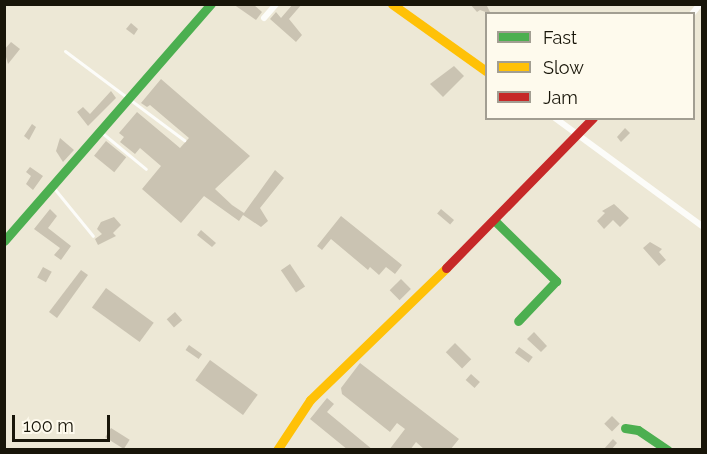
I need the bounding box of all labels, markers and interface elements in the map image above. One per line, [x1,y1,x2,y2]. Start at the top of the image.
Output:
legend [485,12,695,120]
text: Fast [543,27,577,48]
text: Slow [543,57,584,78]
text: Jam [543,87,578,108]
scale bar [15,403,112,441]
text: 100 m [23,415,74,436]

